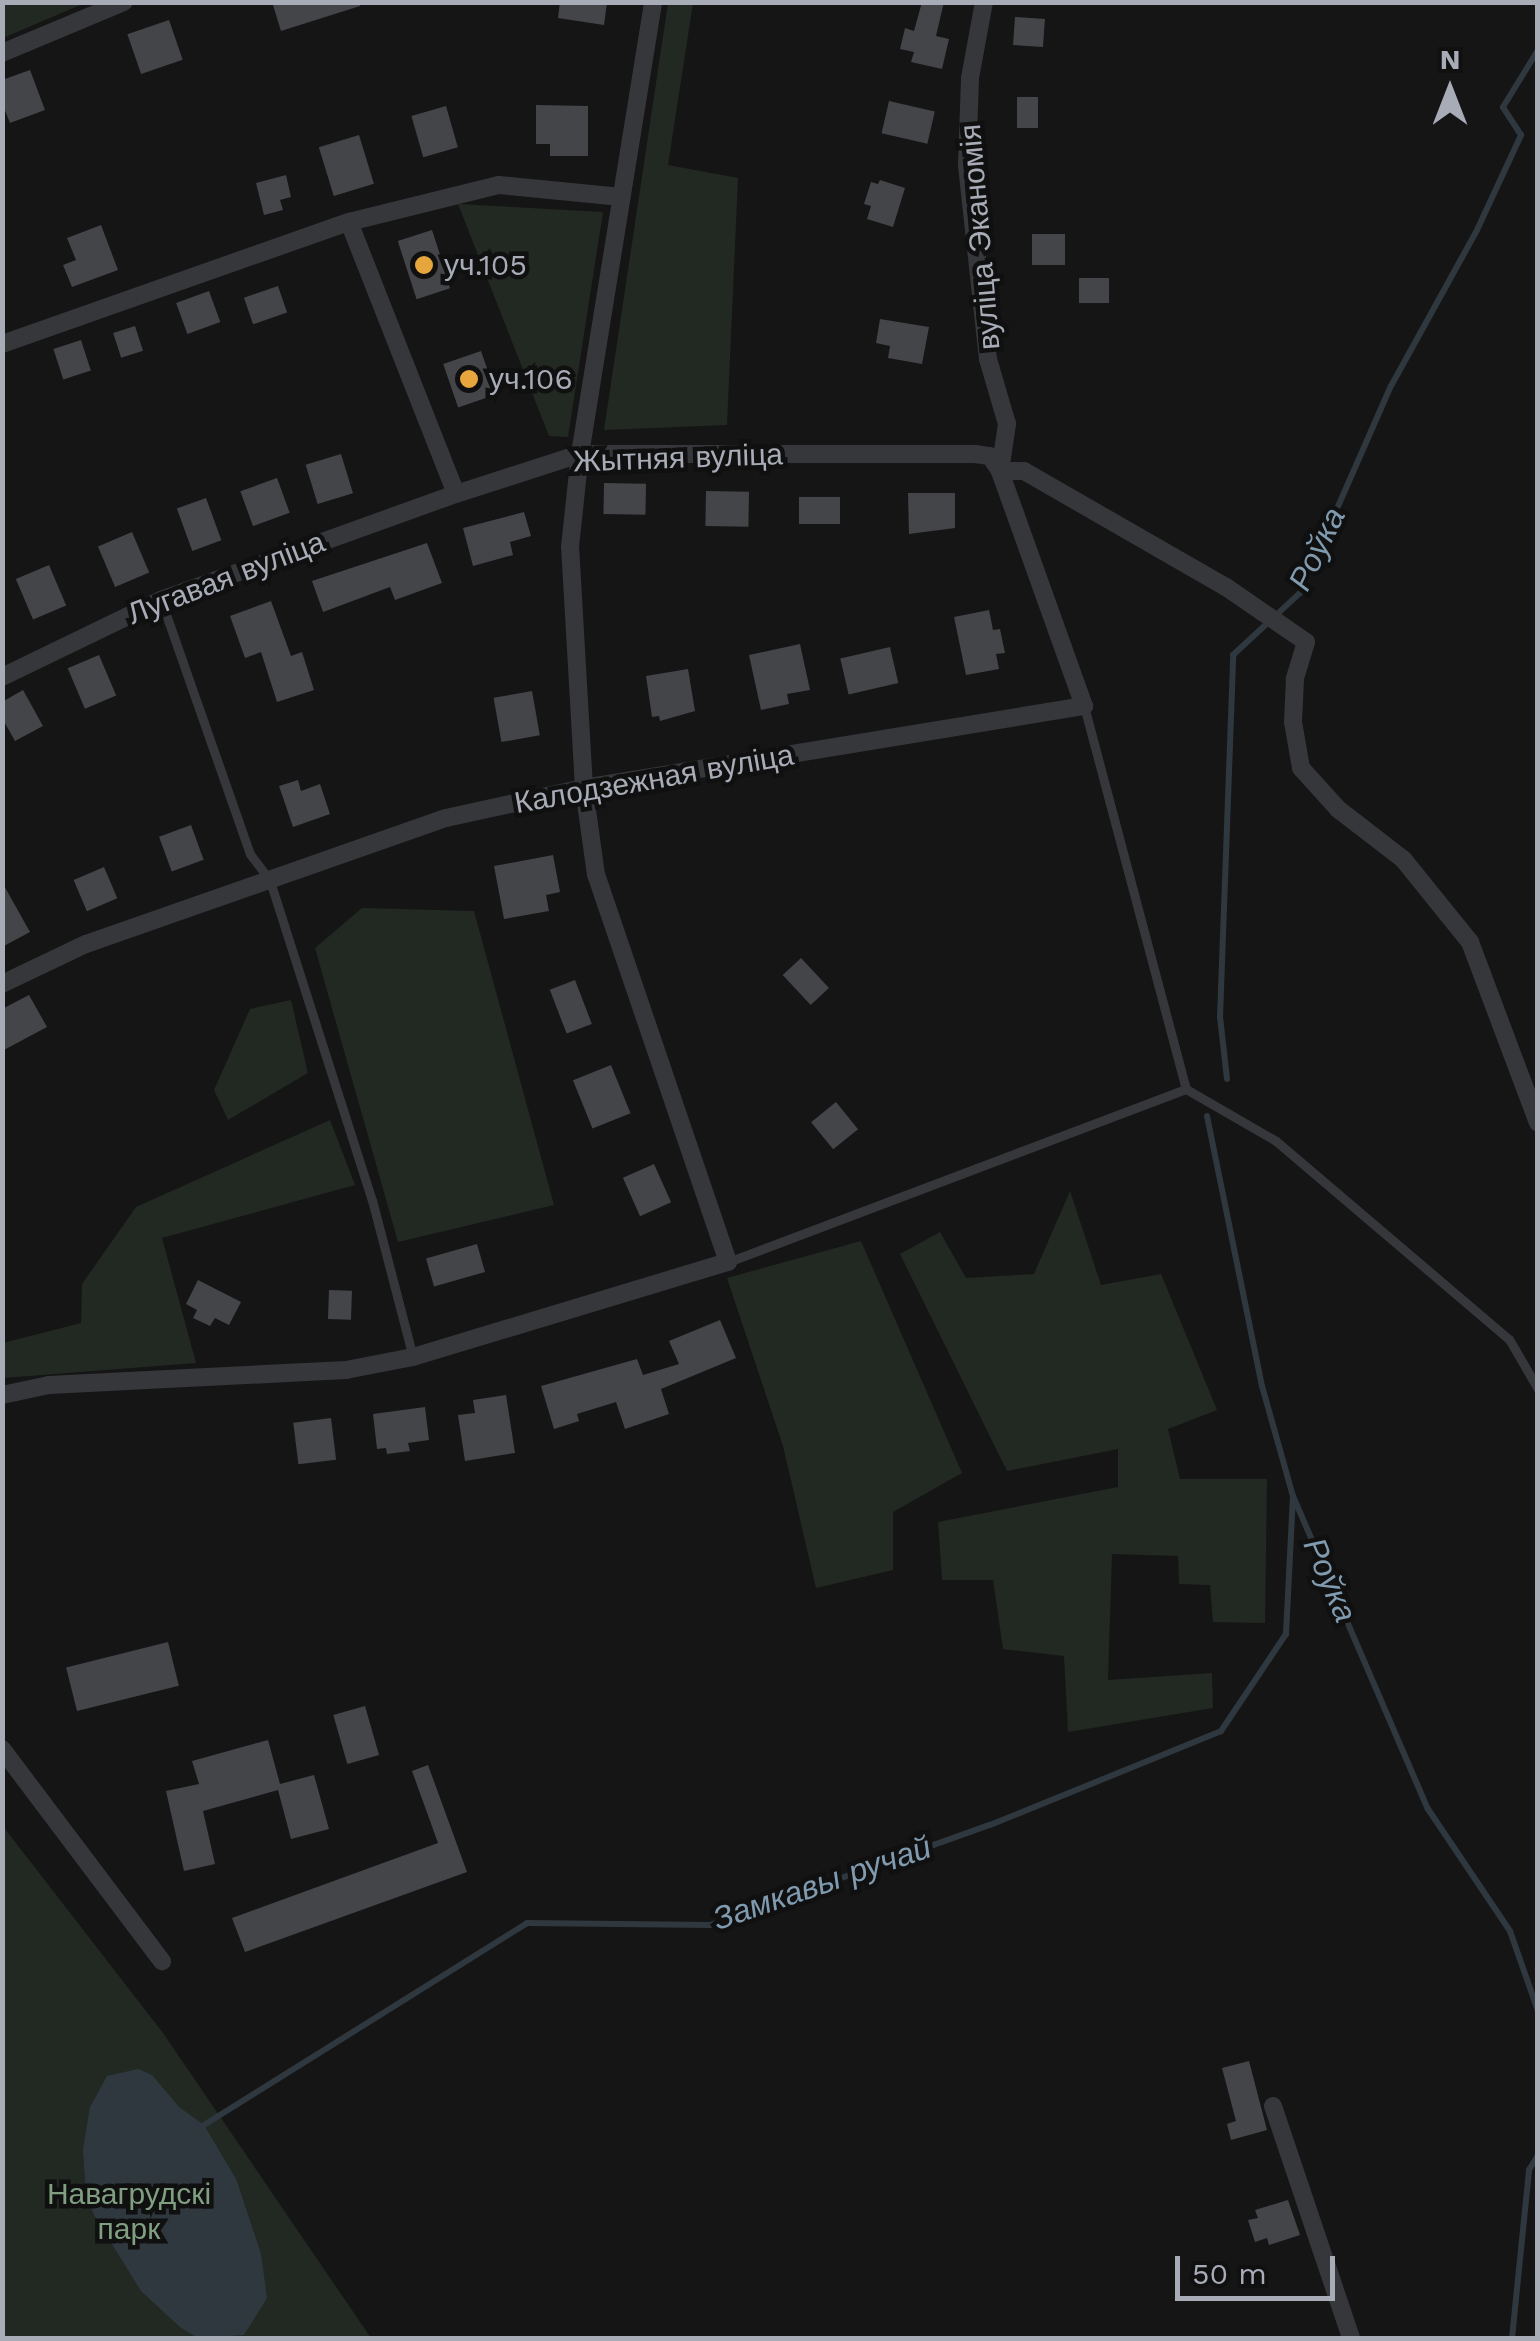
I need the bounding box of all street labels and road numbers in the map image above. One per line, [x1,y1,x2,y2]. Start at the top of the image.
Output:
street label: вуліца Эканомія [952,123,1008,351]
street label: Жытняя вуліца [572,436,784,480]
street label: Лугавая вуліца [122,524,330,632]
street label: Калодзежная вуліца [512,737,796,821]

